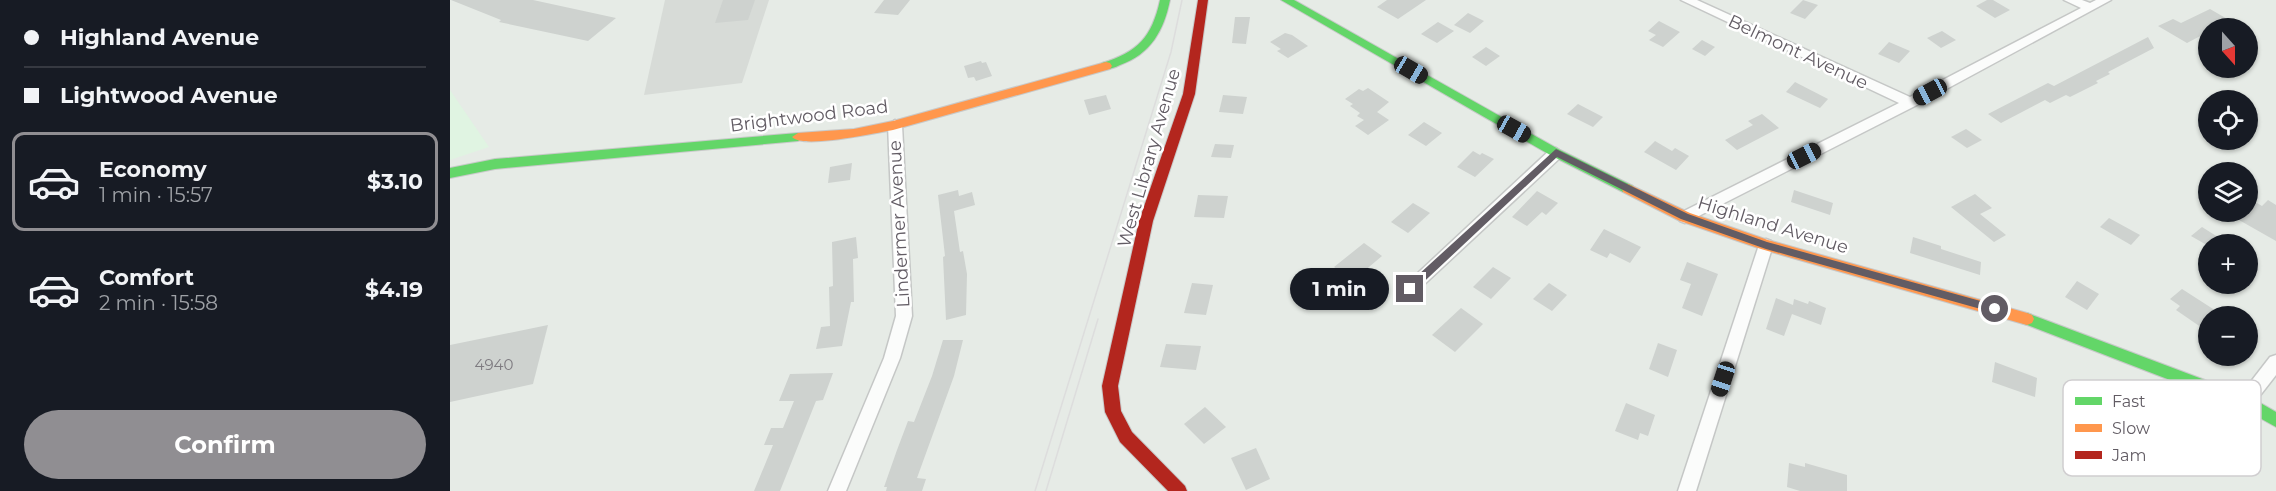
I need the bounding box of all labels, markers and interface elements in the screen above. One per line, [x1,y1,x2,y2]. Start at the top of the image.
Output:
street label: Belmont Avenue [1725,10,1872,94]
north arrow [2198,18,2258,78]
map controls [2198,18,2258,366]
text: Highland Avenue [60,24,259,51]
car [1391,53,1431,87]
street label: West Library Avenue [1113,66,1185,250]
car [1910,76,1950,108]
text: Lightwood Avenue [60,82,278,109]
button: locate [2198,90,2258,150]
street label: Brightwood Road [729,95,889,137]
car [1494,112,1534,146]
street label: Lindermer Avenue [884,140,914,308]
car [1784,140,1824,172]
icon: car [27,155,81,209]
text: Economy [99,156,207,183]
button: layers [2198,162,2258,222]
text: $3.10 [367,168,423,195]
text: 1 min · 15:57 [99,183,213,207]
street label: Highland Avenue [1695,192,1851,258]
button: + [2198,234,2258,294]
icon: car [27,263,81,317]
text: Comfort [99,264,194,291]
callout: 1 min [1290,268,1389,310]
route end [1396,275,1423,302]
text: $4.19 [365,276,423,303]
text: 1 min [1312,277,1367,301]
text: 2 min · 15:58 [99,291,218,315]
route start [1981,295,2008,322]
button: − [2198,306,2258,366]
house number: 4940 [475,355,513,374]
car [1709,359,1737,399]
legend [2063,380,2261,476]
text: Fast [2112,392,2146,411]
button: Confirm [24,410,426,479]
text: Slow [2112,419,2150,438]
text: Jam [2111,446,2146,465]

